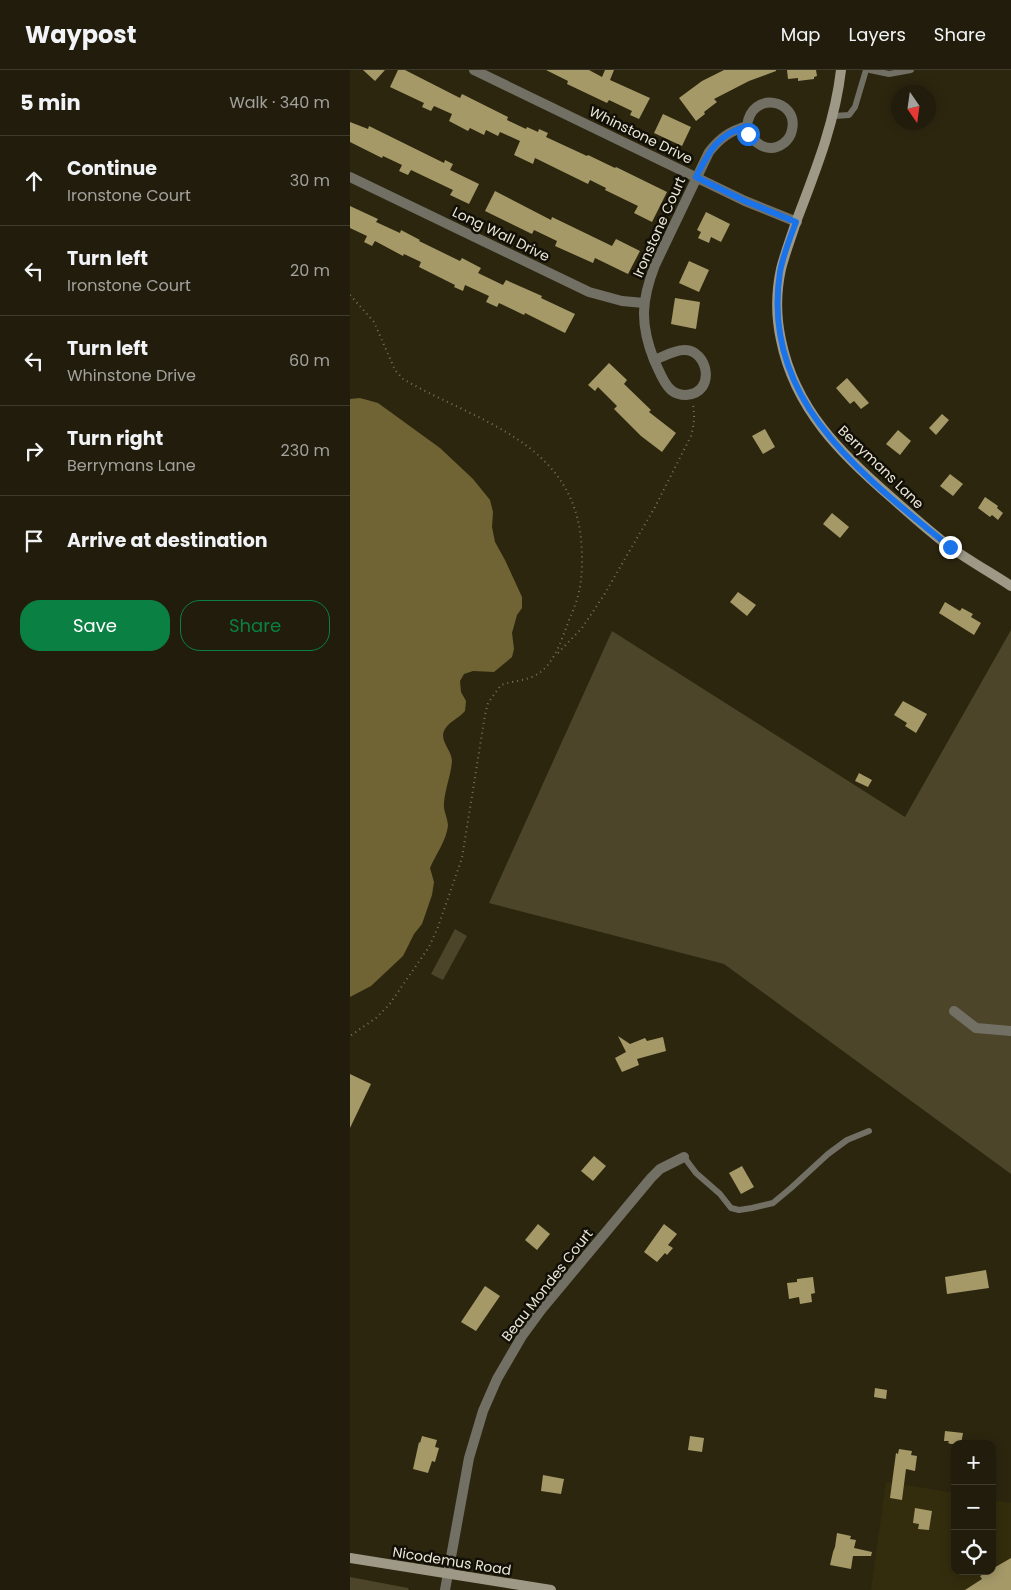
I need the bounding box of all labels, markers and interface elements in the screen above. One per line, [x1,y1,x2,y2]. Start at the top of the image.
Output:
text: Waypost [25,18,136,51]
text: Map [781,22,821,47]
text: Layers [849,22,906,47]
text: Share [934,22,986,47]
north arrow [891,85,936,130]
text: 5 min [20,88,81,117]
text: Walk · 340 m [229,91,330,114]
street label: Whinstone Drive [586,101,696,169]
route start [737,123,760,146]
text: Continue [67,155,157,182]
icon: ahead [20,167,48,195]
text: 30 m [290,169,330,192]
street label: Ironstone Court [628,173,690,281]
text: Ironstone Court [67,184,191,207]
street label: Long Wall Drive [449,202,553,266]
text: Turn left [67,245,148,272]
icon: left [20,257,48,285]
text: 20 m [290,259,330,282]
text: Ironstone Court [67,274,191,297]
text: Turn left [67,335,148,362]
icon: left [20,347,48,375]
text: 60 m [289,349,330,372]
text: Whinstone Drive [67,364,196,387]
street label: Berrymans Lane [834,421,929,514]
text: Turn right [67,425,163,452]
icon: right [20,437,48,465]
text: 230 m [281,439,330,462]
text: Berrymans Lane [67,454,196,477]
icon: arrive [20,527,48,555]
text: Arrive at destination [67,527,268,554]
route end [939,536,962,559]
button: Save [20,600,170,651]
button: Share [180,600,330,651]
street label: Beau Mondes Court [497,1225,597,1345]
map controls [951,1440,996,1575]
button: + [951,1440,996,1485]
button: − [951,1485,996,1530]
button: locate [951,1530,996,1575]
street label: Nicodemus Road [391,1542,513,1580]

